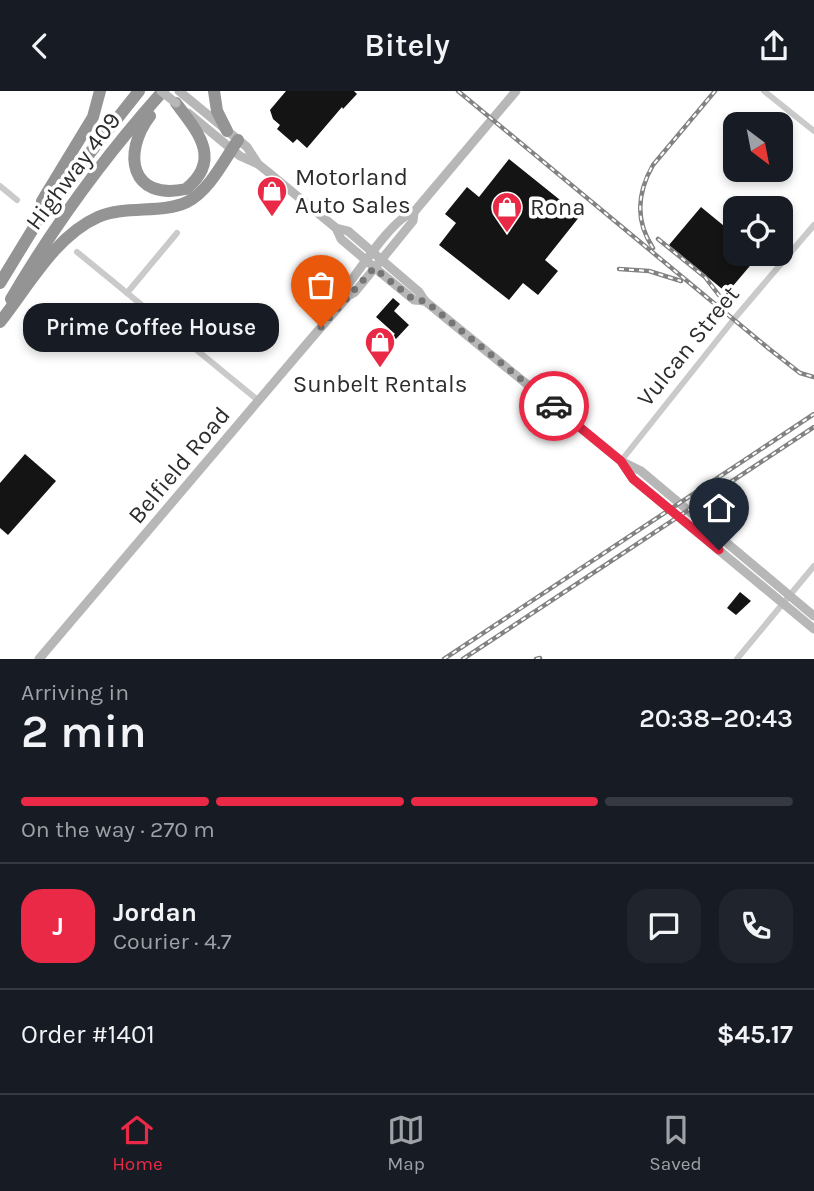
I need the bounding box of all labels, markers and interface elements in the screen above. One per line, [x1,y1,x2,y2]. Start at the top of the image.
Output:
icon: back [21,27,59,65]
text: Bitely [364,27,450,64]
icon: share [755,27,793,65]
street label: Highway 409 [20,107,126,235]
north arrow [723,112,793,182]
map controls [723,112,793,266]
place label: Motorland Auto Sales [295,163,411,219]
shop icon: Motorland Auto Sales [255,174,289,218]
shop icon: Rona [490,190,524,234]
place label: Rona [530,193,586,221]
button: locate [723,196,793,266]
pin [291,255,351,327]
icon: bag [302,266,340,304]
street label: Vulcan Street [631,280,745,412]
callout: Prime Coffee House [23,303,279,351]
text: Prime Coffee House [46,314,256,341]
shop icon: Sunbelt Rentals [363,325,397,369]
place label: Sunbelt Rentals [293,370,467,398]
courier [519,371,589,441]
icon: car [535,387,573,425]
street label: Belfield Road [122,401,236,529]
pin [689,478,749,550]
icon: home [700,489,738,527]
text: Arriving in [21,679,129,706]
text: 20:38–20:43 [639,703,793,734]
text: 2 min [21,705,147,759]
text: On the way · 270 m [21,816,215,843]
button: chat [627,889,701,963]
button: phone [719,889,793,963]
text: Jordan [113,897,197,928]
text: J [52,911,64,942]
text: Courier · 4.7 [113,928,232,955]
text: Order #1401 [21,1019,155,1050]
text: $45.17 [717,1019,793,1050]
tab: Home [112,1111,163,1175]
tab: Map [387,1111,425,1175]
tab: Saved [649,1111,702,1175]

